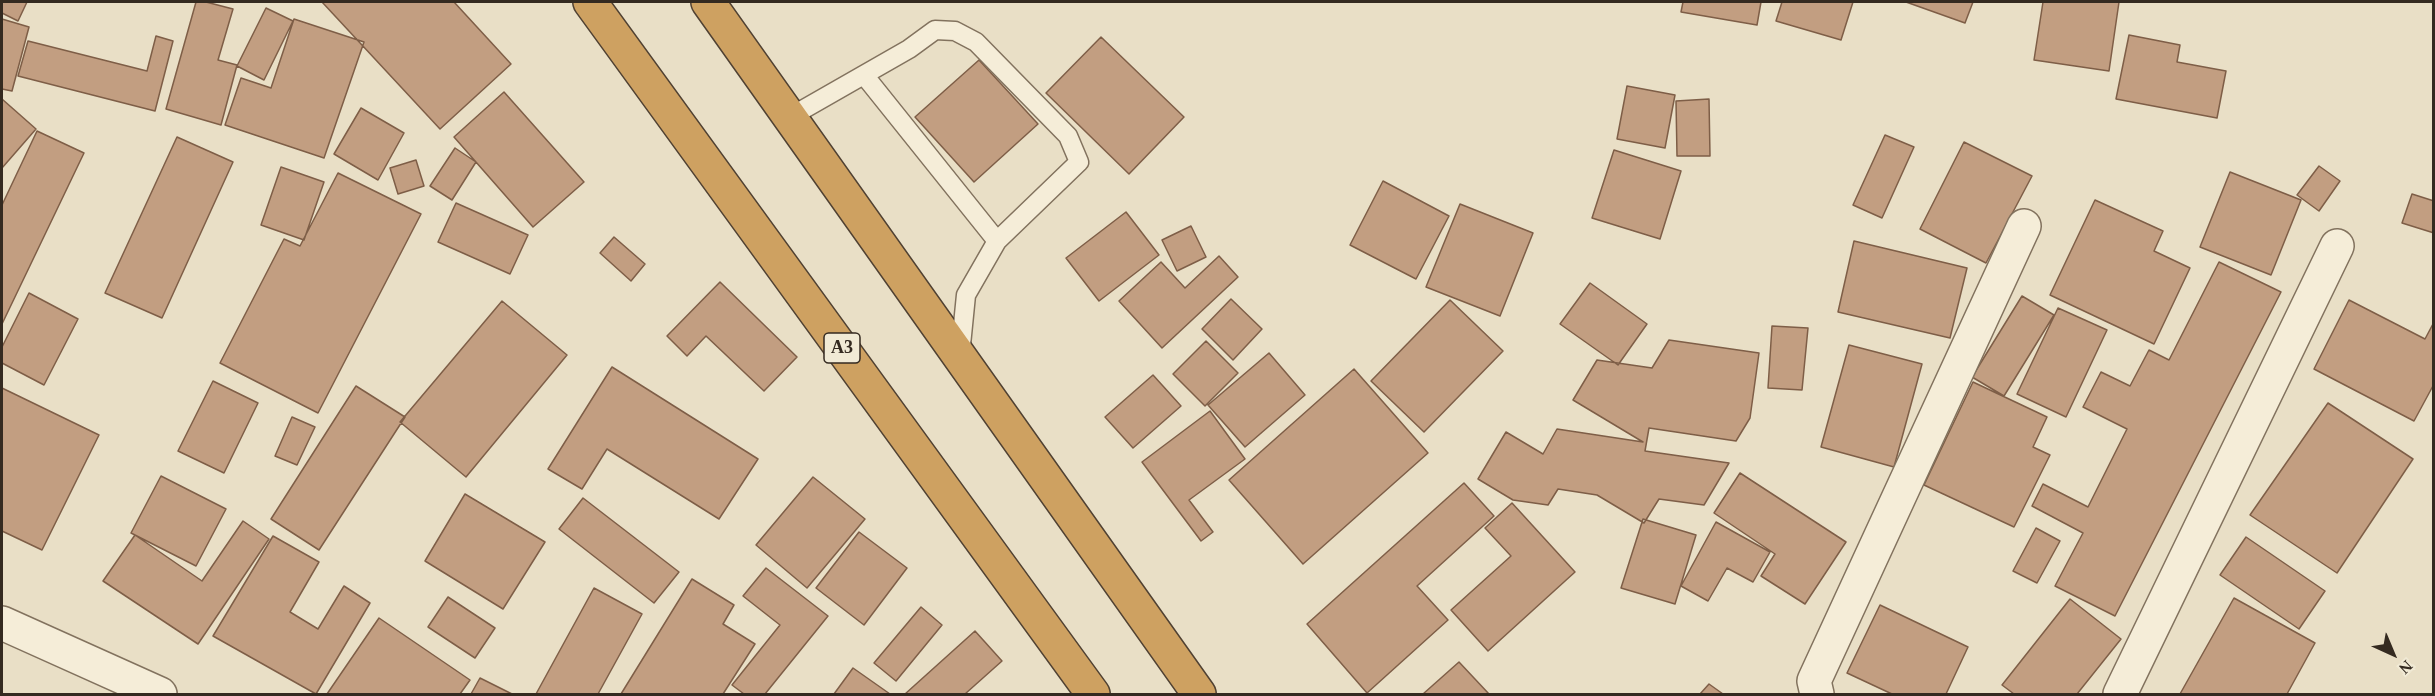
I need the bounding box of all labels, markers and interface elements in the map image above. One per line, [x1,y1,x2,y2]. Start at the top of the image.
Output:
road number: A3 [824,333,860,363]
north arrow [2363,624,2423,684]
text: N [2396,657,2416,677]

